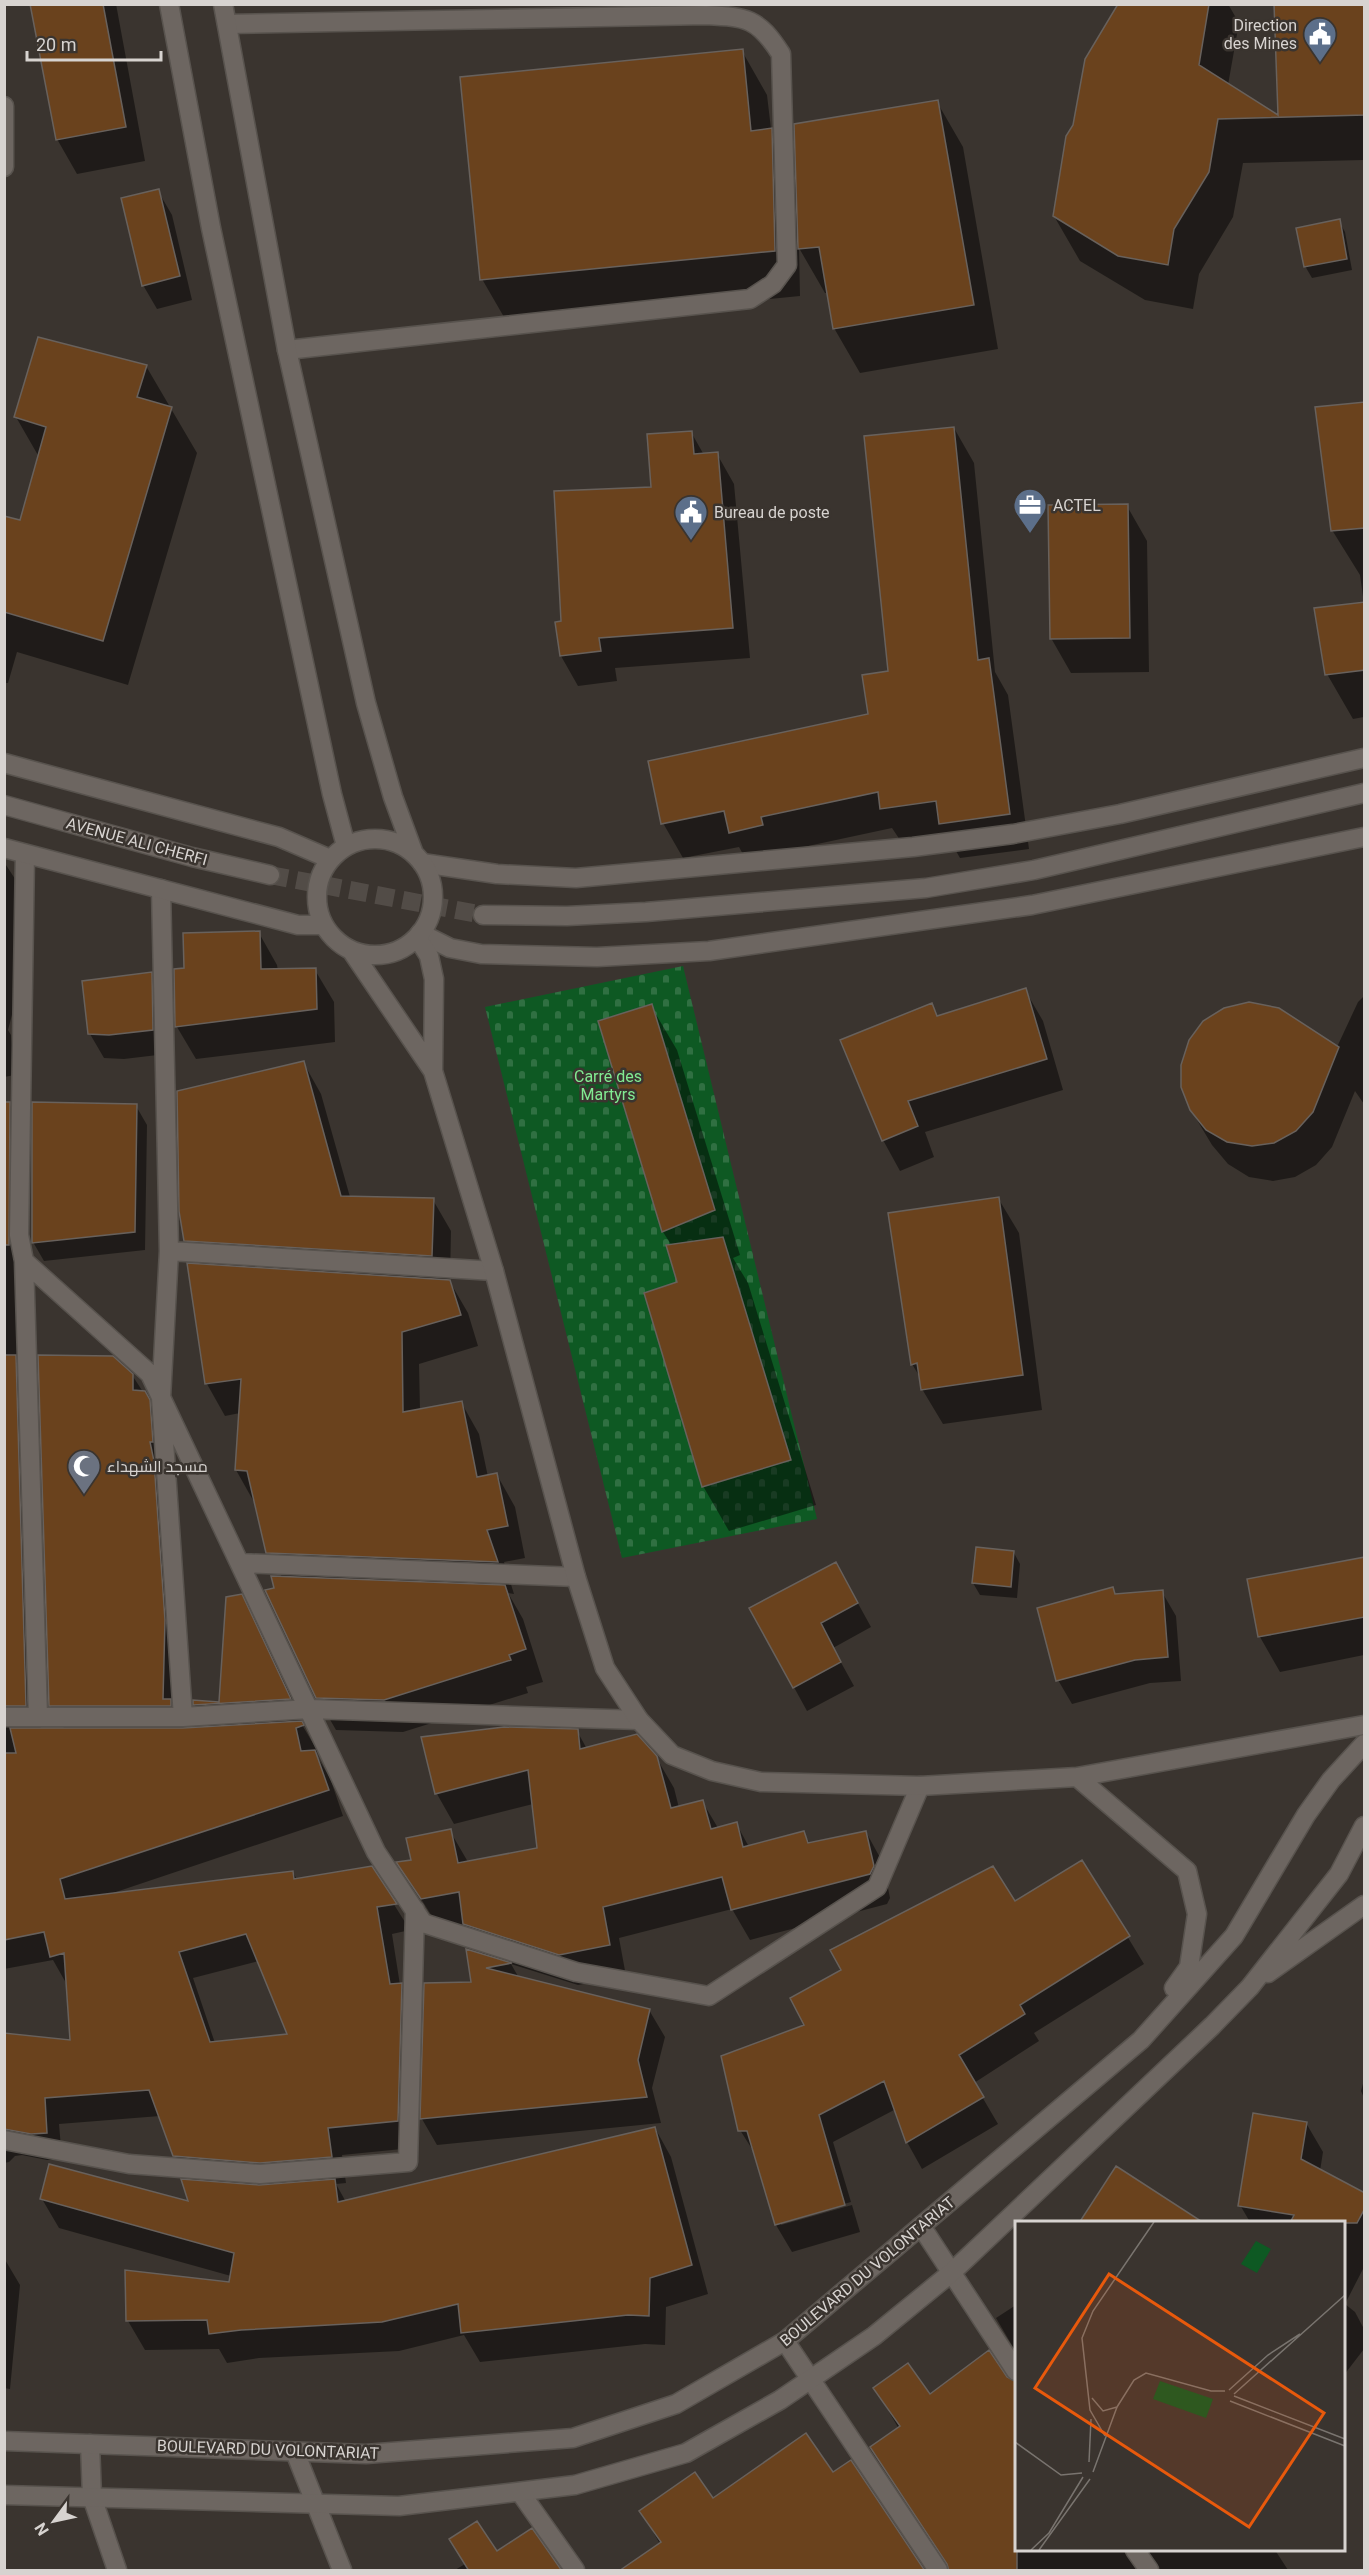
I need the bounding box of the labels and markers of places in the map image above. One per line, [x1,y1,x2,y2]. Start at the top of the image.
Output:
place label: Direction des Mines [1224,16,1297,53]
public building icon: Direction des Mines [1302,16,1338,63]
office icon: ACTEL [1012,487,1048,534]
public building icon: Bureau de poste [673,494,709,541]
place label: ACTEL [1053,496,1101,515]
place label: Bureau de poste [714,503,830,522]
mosque icon: مسجد الشهداء [66,1448,102,1495]
place label: مسجد الشهداء [107,1457,208,1477]

